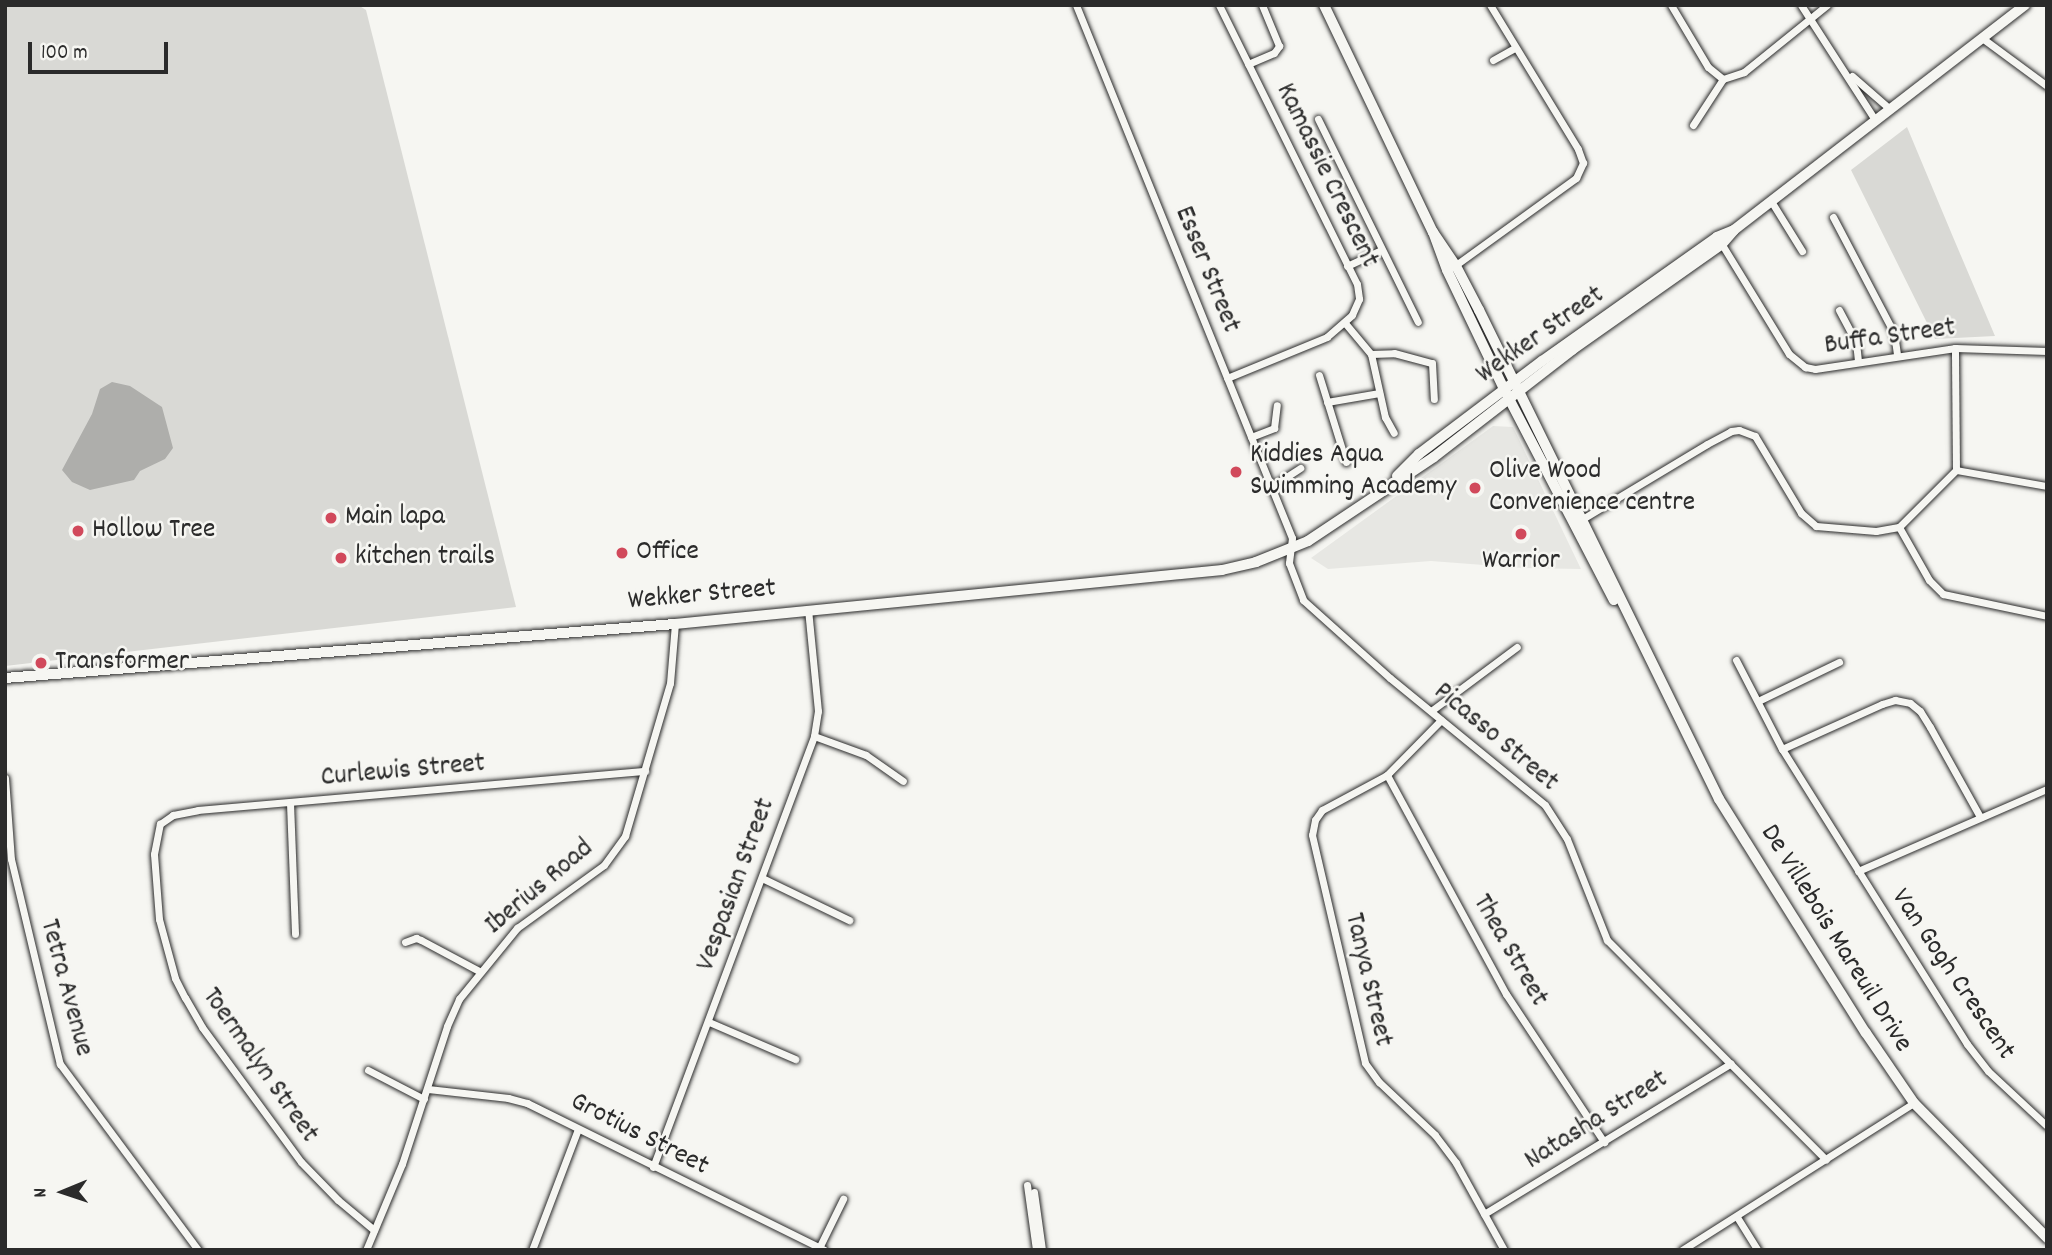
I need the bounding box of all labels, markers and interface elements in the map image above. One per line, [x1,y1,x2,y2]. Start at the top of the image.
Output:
scale bar [32,28,172,72]
text: 100 m [41,39,88,69]
street label: Kamassie Crescent [1267,78,1385,274]
street label: Esser Street [1165,202,1247,338]
street label: Wekker Street [1471,280,1611,392]
street label: Buffa Street [1822,312,1958,364]
place label: Kiddies Aqua Swimming Academy [1250,439,1456,505]
place label: Olive Wood Convenience centre [1489,455,1695,521]
marker: Kiddies Aqua Swimming Academy [1228,464,1244,480]
marker: Olive Wood Convenience centre [1467,480,1483,496]
place label: Main lapa [345,501,445,535]
marker: Main lapa [323,510,339,526]
place label: Hollow Tree [92,514,215,548]
marker: Hollow Tree [70,523,86,539]
marker: Warrior [1513,526,1529,542]
place label: Office [636,536,699,570]
place label: kitchen trails [355,541,495,575]
marker: Office [614,545,630,561]
place label: Warrior [1482,545,1560,579]
marker: kitchen trails [333,550,349,566]
street label: Wekker Street [627,573,777,619]
place label: Transformer [55,646,189,680]
marker: Transformer [33,655,49,671]
street label: Picasso Street [1426,676,1564,800]
street label: Curlewis Street [320,748,486,796]
street label: Vespasian Street [690,794,784,976]
street label: De Villebois Mareuil Drive [1751,819,1919,1059]
street label: Iberius Road [479,833,601,943]
street label: Van Gogh Crescent [1882,883,2022,1067]
street label: Thea Street [1463,889,1555,1013]
street label: Tanya Street [1335,910,1399,1050]
street label: Tetra Avenue [31,916,99,1060]
street label: Toermalyn Street [193,982,325,1150]
street label: Natasha Street [1519,1064,1675,1178]
street label: Grotius Street [564,1086,714,1184]
north arrow [28,1157,98,1227]
text: N [28,1188,55,1198]

